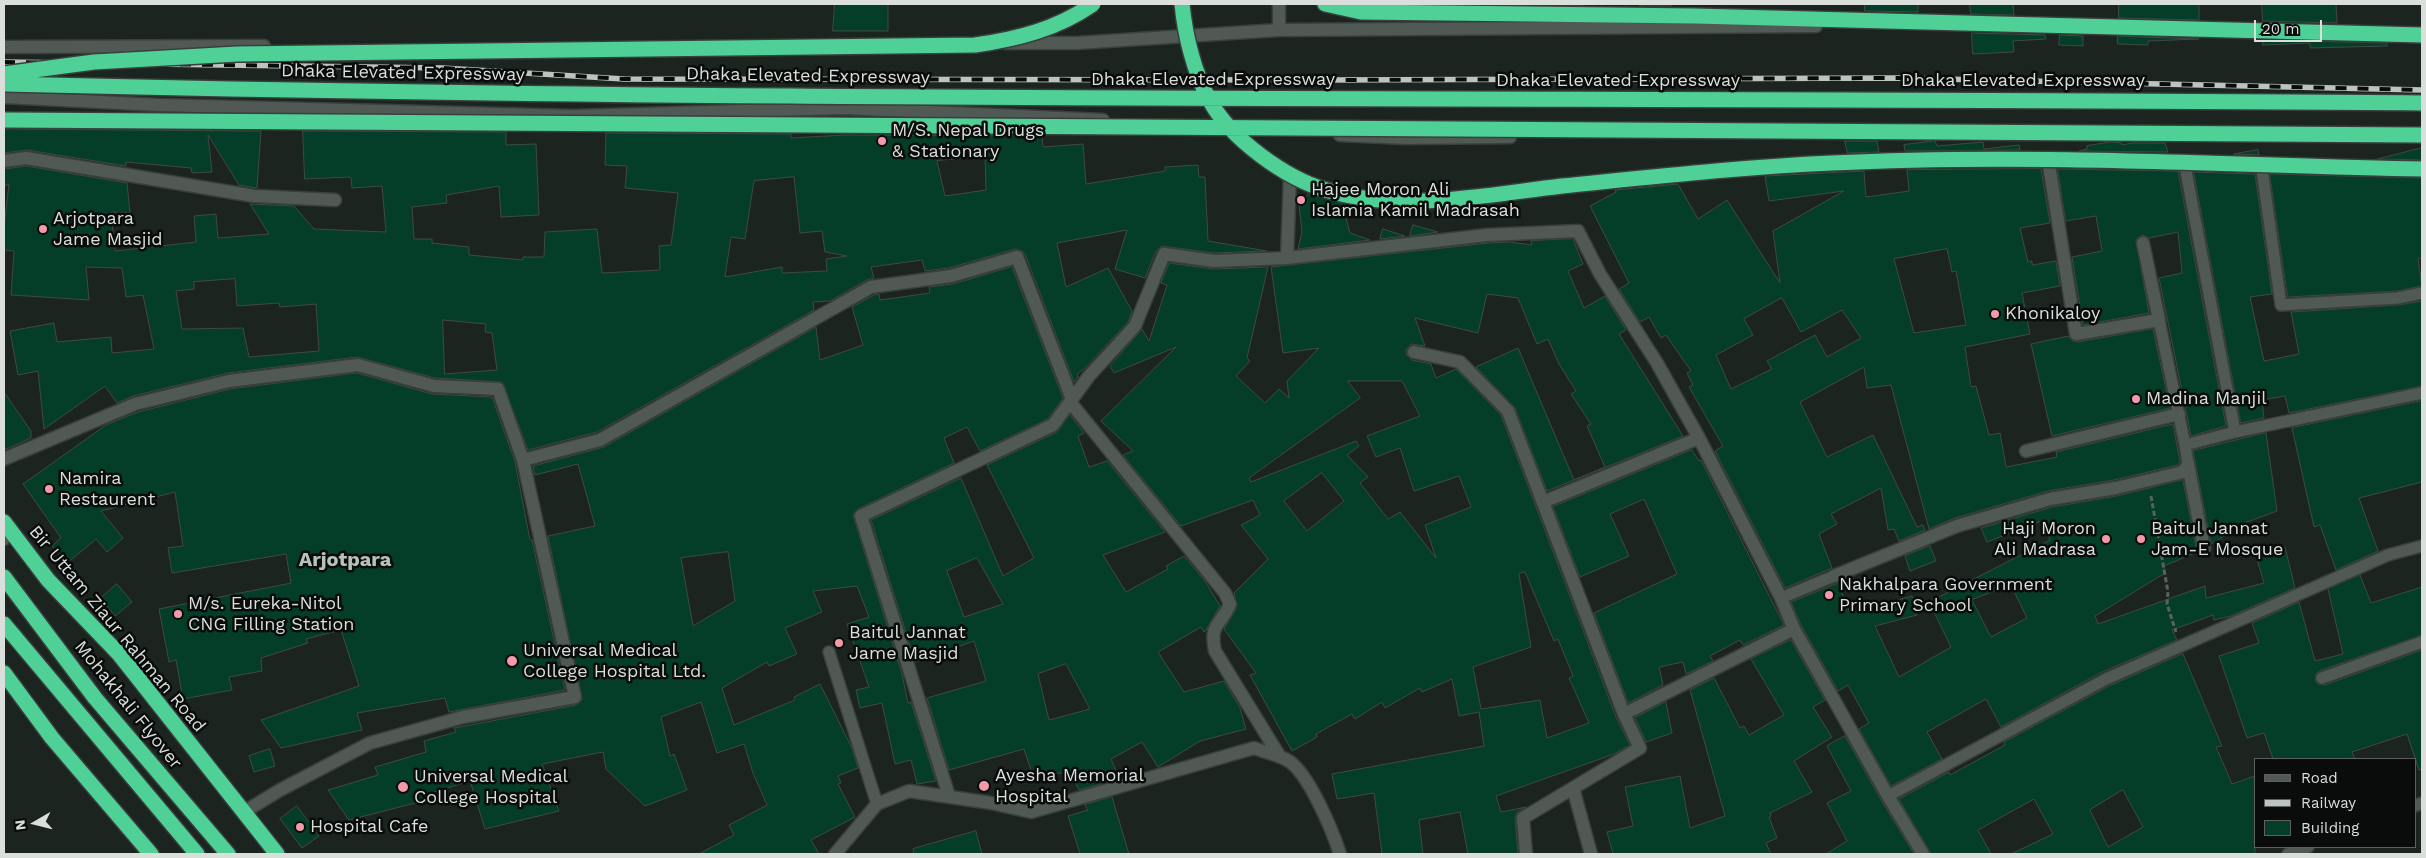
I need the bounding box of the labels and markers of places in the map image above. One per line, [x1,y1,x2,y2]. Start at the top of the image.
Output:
place label: M/S. Nepal Drugs & Stationary [892,120,1044,162]
marker: M/S. Nepal Drugs & Stationary [876,135,888,147]
place label: Hajee Moron Ali Islamia Kamil Madrasah [1311,179,1520,222]
marker: Hajee Moron Ali Islamia Kamil Madrasah [1295,194,1307,206]
place label: Arjotpara Jame Masjid [53,208,163,250]
marker: Arjotpara Jame Masjid [37,223,49,235]
place label: Khonikaloy [2005,303,2100,325]
marker: Khonikaloy [1989,308,2001,320]
place label: Madina Manjil [2146,388,2267,410]
marker: Madina Manjil [2130,393,2142,405]
place label: Namira Restaurent [59,468,155,510]
marker: Namira Restaurent [43,483,55,495]
place label: Haji Moron Ali Madrasa [1994,518,2096,560]
place label: Baitul Jannat Jam-E Mosque [2151,518,2283,560]
marker: Haji Moron Ali Madrasa [2100,533,2112,545]
marker: Baitul Jannat Jam-E Mosque [2135,533,2147,545]
place label: Nakhalpara Government Primary School [1839,574,2052,616]
marker: Nakhalpara Government Primary School [1823,589,1835,601]
place label: M/s. Eureka-Nitol CNG Filling Station [188,593,354,636]
marker: M/s. Eureka-Nitol CNG Filling Station [172,608,184,620]
place label: Baitul Jannat Jame Masjid [849,622,966,664]
marker: Baitul Jannat Jame Masjid [833,637,845,649]
place label: Universal Medical College Hospital Ltd. [523,640,706,682]
marker: Universal Medical College Hospital Ltd. [505,654,519,668]
place label: Ayesha Memorial Hospital [995,765,1144,808]
place label: Universal Medical College Hospital [414,766,568,809]
marker: Ayesha Memorial Hospital [977,779,991,793]
marker: Universal Medical College Hospital [396,780,410,794]
place label: Hospital Cafe [310,816,428,838]
marker: Hospital Cafe [294,821,306,833]

